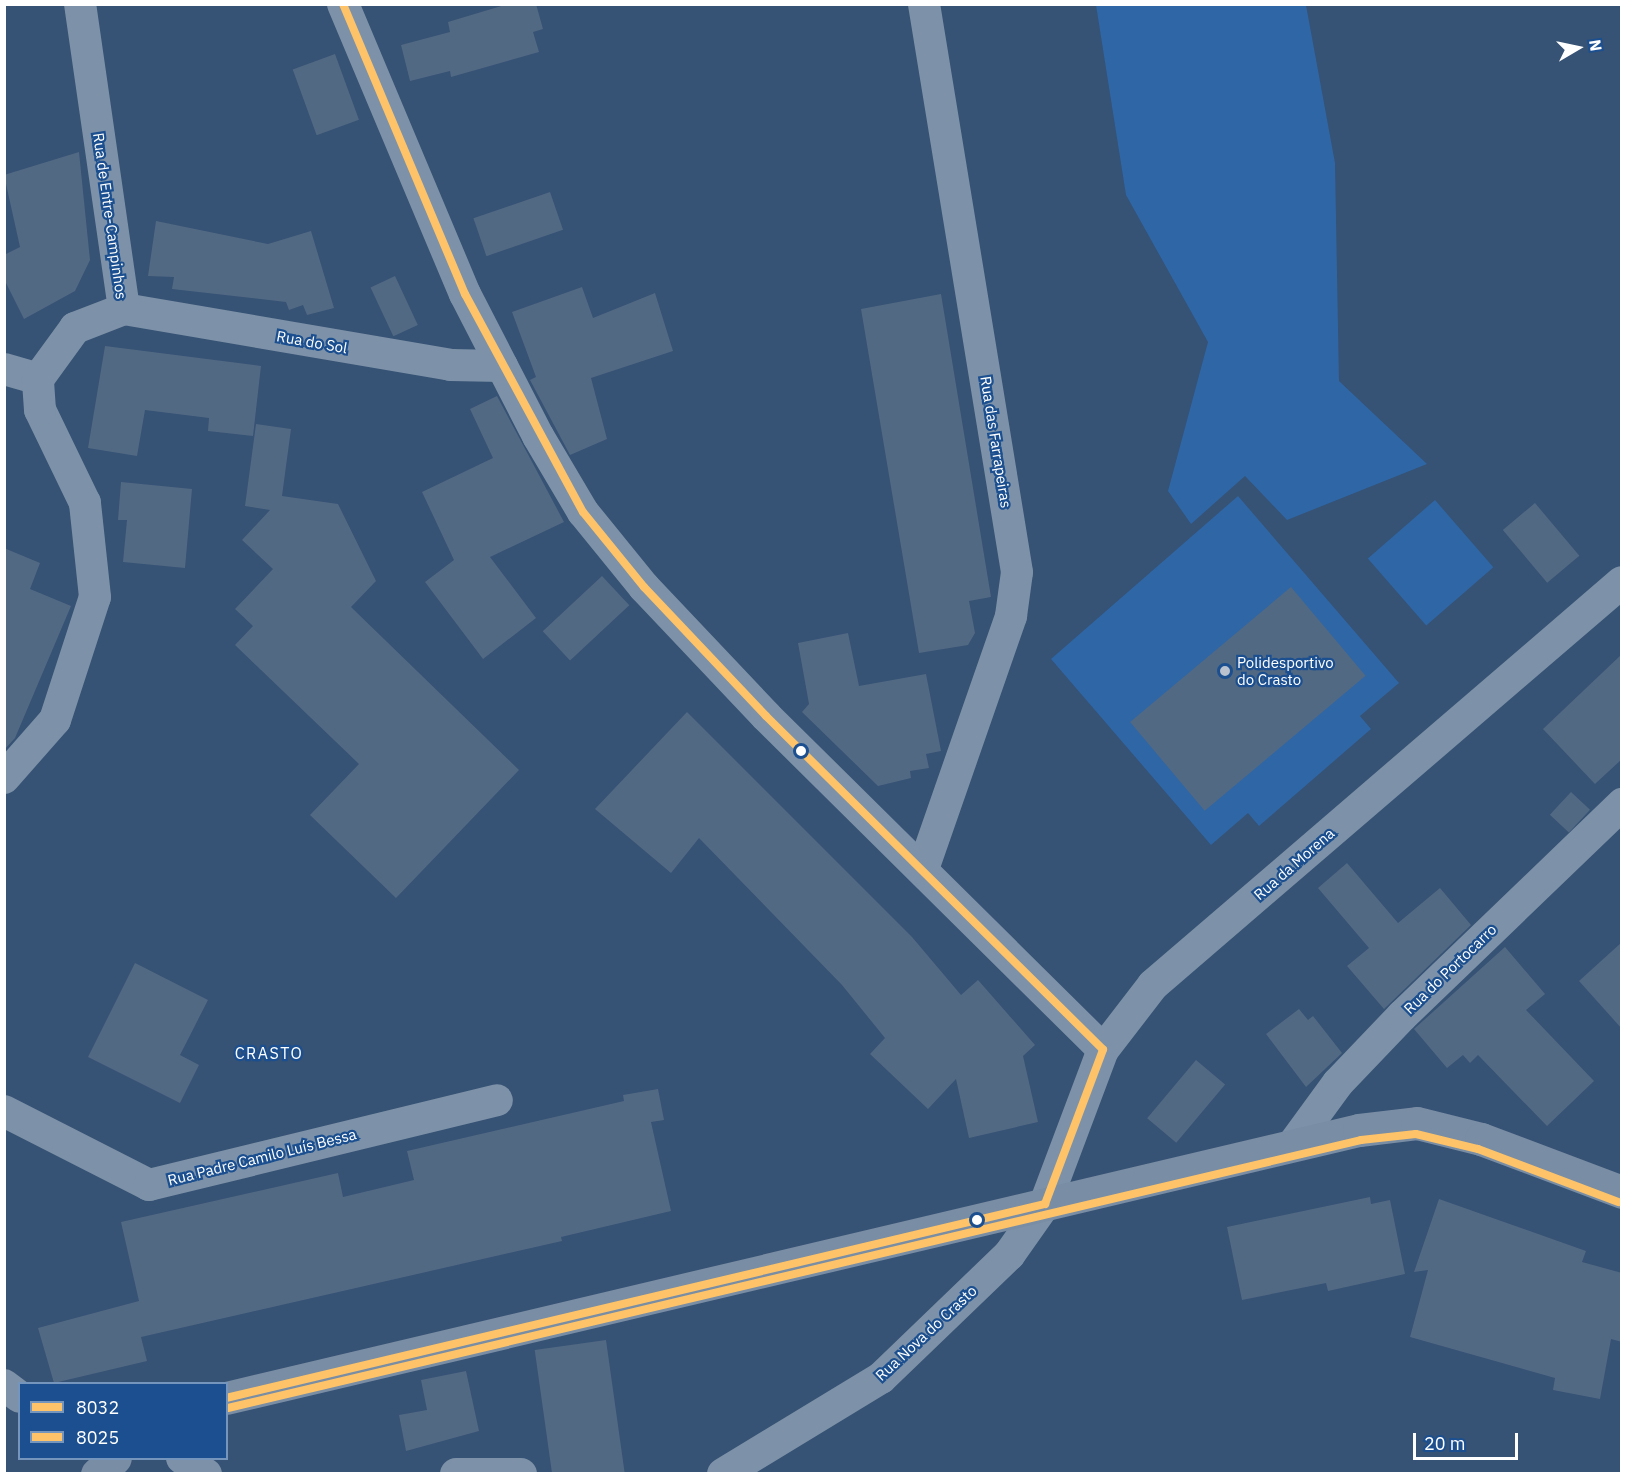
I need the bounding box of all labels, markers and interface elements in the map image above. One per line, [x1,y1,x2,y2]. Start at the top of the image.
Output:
north arrow [1548,18,1608,78]
text: N [1585,38,1607,52]
street label: Rua de Entre-Campinhos [89,131,131,301]
street label: Rua do Sol [275,327,349,357]
street label: Rua das Farrapeiras [977,375,1015,509]
place label: Polidesportivo do Crasto [1237,653,1334,688]
marker: Polidesportivo do Crasto [1218,664,1232,678]
unlabelled marker [795,745,807,757]
street label: Rua da Morena [1250,824,1338,904]
street label: Rua do Portocarro [1400,920,1500,1018]
district label: CRASTO [235,1043,303,1063]
street label: Rua Padre Camilo Luís Bessa [166,1125,358,1189]
unlabelled marker [971,1214,983,1226]
street label: Rua Nova do Crasto [872,1282,980,1384]
legend [18,1382,228,1460]
text: 8032 [76,1396,119,1419]
scale bar [1416,1421,1521,1459]
text: 8025 [76,1426,119,1449]
text: 20 m [1424,1432,1466,1455]

